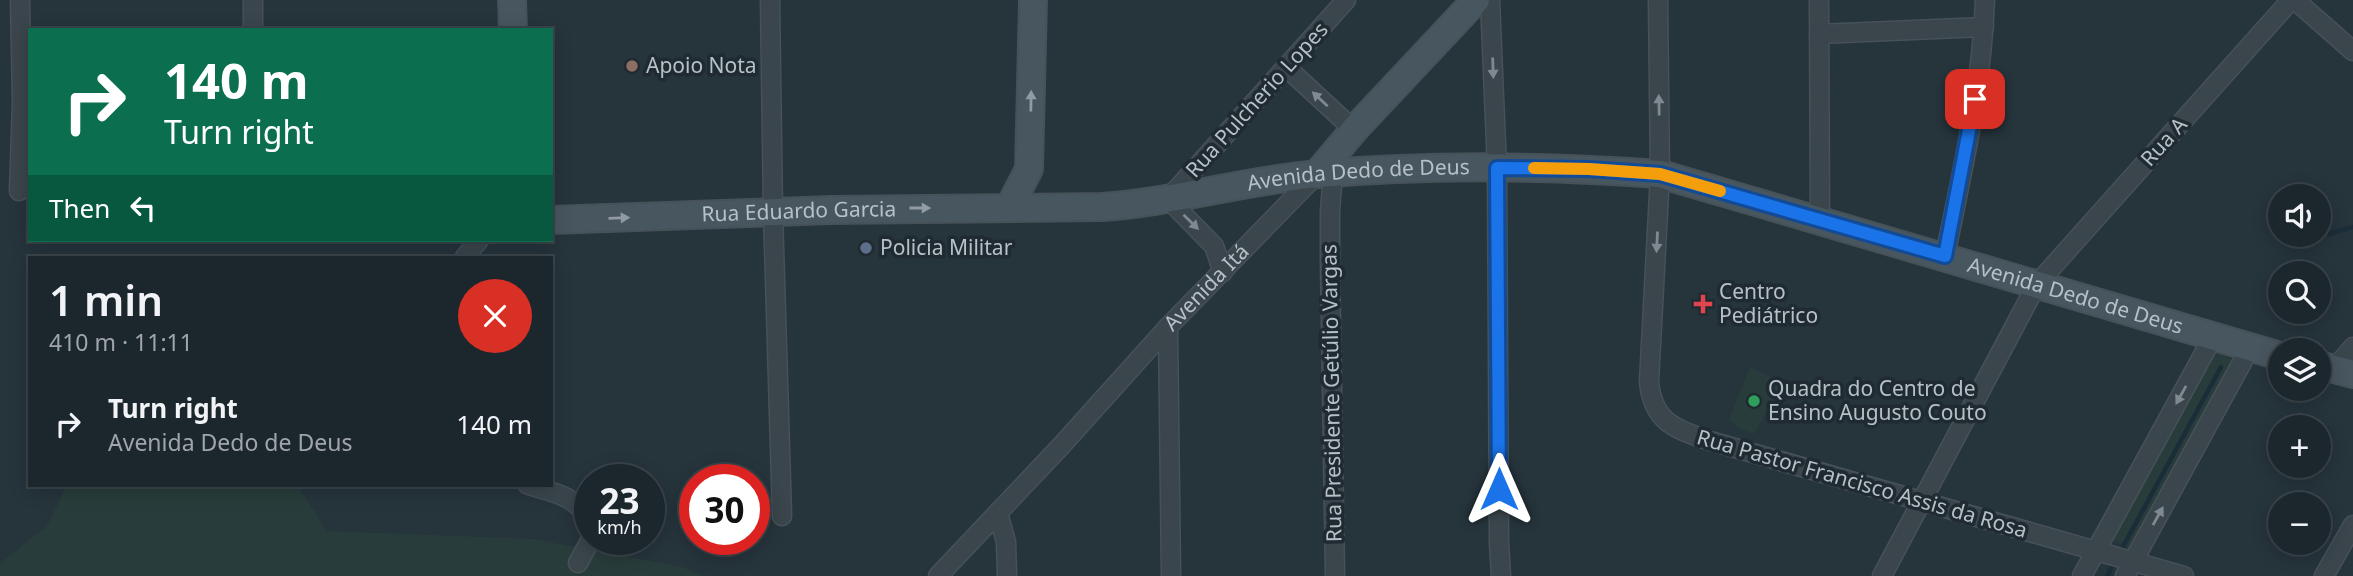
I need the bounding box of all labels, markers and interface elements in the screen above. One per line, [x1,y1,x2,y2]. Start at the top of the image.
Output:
street label: Rua Pulcherio Lopes [1179,16,1334,183]
text: 140 m [164,47,309,113]
place label: Apoio Nota [646,51,757,79]
icon: right [49,56,140,147]
one-way arrow [1487,57,1498,79]
marker: Apoio Nota [624,58,640,74]
pin [1945,69,2005,129]
icon: arrive [1956,80,1994,118]
one-way arrow [1025,90,1036,112]
one-way arrow [1312,91,1329,107]
one-way arrow [1654,94,1665,116]
text: Turn right [164,110,314,153]
street label: Rua A [2134,110,2193,172]
street label: Avenida Dedo de Deus [1245,152,1470,197]
map controls [2268,184,2331,555]
button: sound [2268,184,2331,247]
icon: left [124,189,162,227]
text: Then [49,190,110,226]
street label: Rua Eduardo Garcia [701,194,896,228]
one-way arrow [910,203,932,214]
one-way arrow [609,212,631,223]
one-way arrow [1183,214,1200,231]
one-way arrow [1651,231,1662,253]
place label: Policia Militar [880,233,1013,261]
street label: Avenida Itá [1157,237,1254,336]
marker: Policia Militar [858,240,874,256]
street label: Rua Presidente Getúlio Vargas [1314,244,1348,542]
street label: Avenida Dedo de Deus [1965,250,2187,340]
button: search [2268,261,2331,324]
text: 1 min [49,271,163,328]
place label: Centro Pediátrico [1719,277,1818,329]
button: close [458,279,532,353]
marker: Centro Pediátrico [1693,294,1713,314]
text: 410 m · 11:11 [49,326,193,358]
button: layers [2268,338,2331,401]
place label: Quadra do Centro de Ensino Augusto Couto [1768,374,1987,426]
one-way arrow [2175,385,2187,404]
text: Turn right [108,390,238,426]
marker: Quadra do Centro de Ensino Augusto Couto [1746,393,1762,409]
icon: right [49,405,87,443]
text: 140 m [456,406,532,442]
button: + [2268,415,2331,478]
street label: Rua Pastor Francisco Assis da Rosa [1694,422,2031,544]
text: Avenida Dedo de Deus [108,426,352,458]
position arrow [1462,452,1536,526]
speed limit sign: 30 [679,464,770,555]
text: 23 [599,477,640,524]
button: − [2268,492,2331,555]
one-way arrow [2152,506,2164,526]
text: km/h [597,515,642,539]

